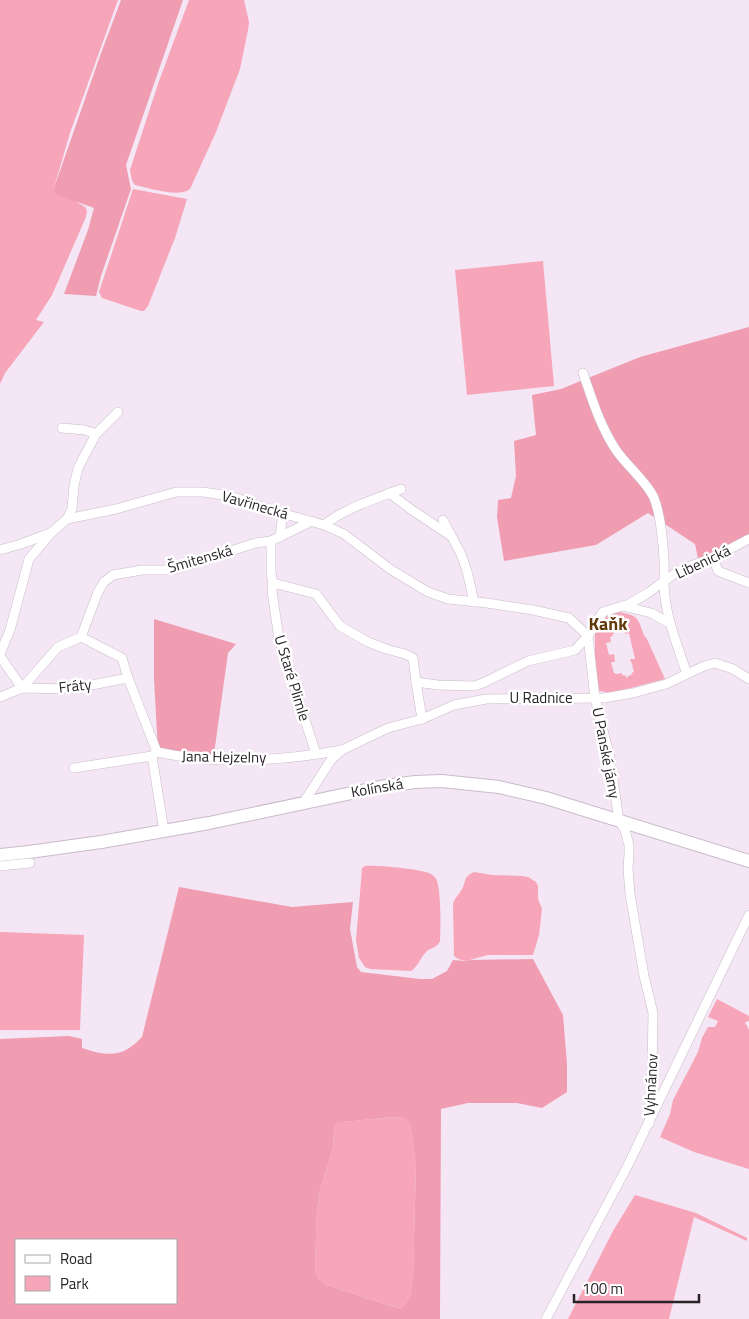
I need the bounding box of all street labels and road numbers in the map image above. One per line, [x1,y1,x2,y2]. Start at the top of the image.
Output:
street label: Vavřinecká [219,484,292,525]
street label: Šmitenská [165,538,235,579]
street label: Libenická [671,539,735,584]
street label: U Staré Plimle [268,632,316,724]
street label: Fráty [57,672,92,699]
street label: U Radnice [509,686,573,709]
street label: U Panské jámy [586,705,627,801]
street label: Jana Hejzelny [181,744,267,769]
street label: Kolínská [349,772,405,803]
street label: Vyhnánov [637,1053,664,1117]

